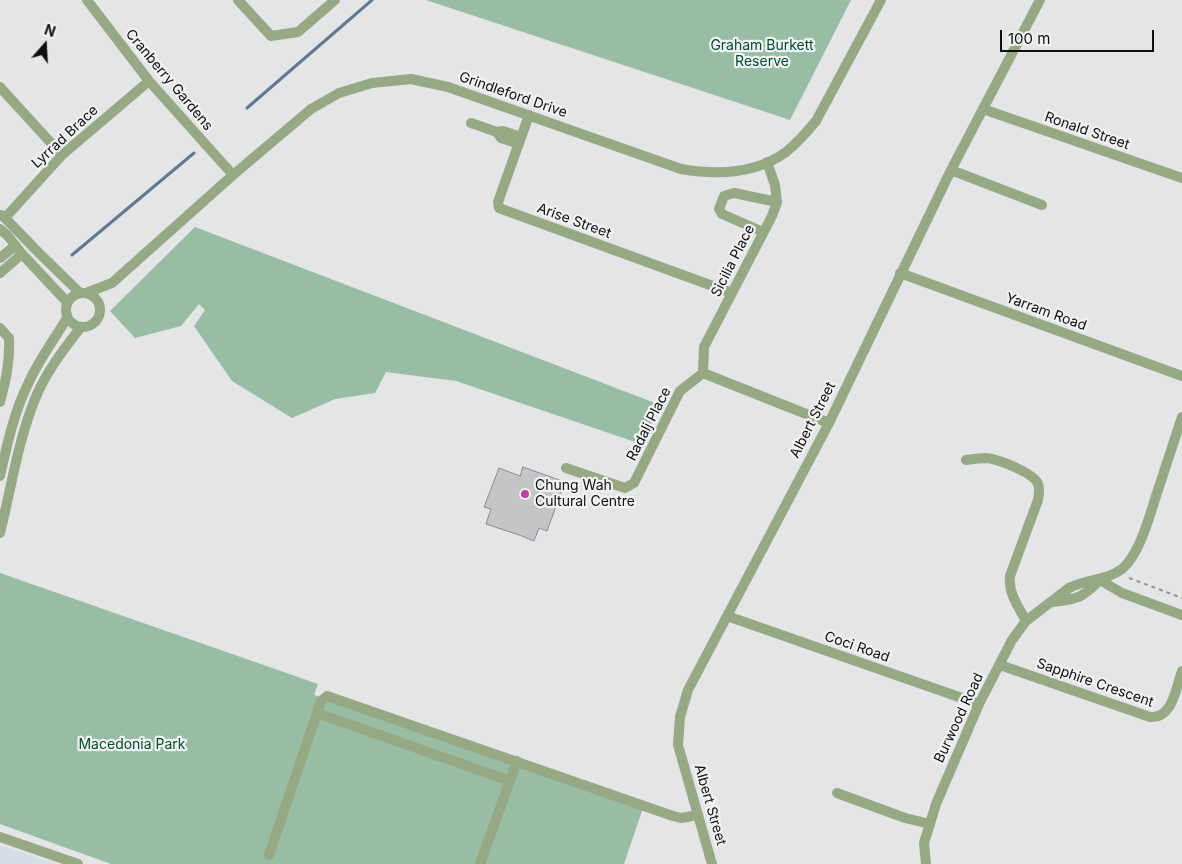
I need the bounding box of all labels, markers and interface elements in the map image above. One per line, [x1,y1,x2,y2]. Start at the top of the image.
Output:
north arrow [20,20,70,70]
scale bar [1002,20,1156,52]
text: N [42,21,58,40]
street label: Cranberry Gardens [122,26,216,134]
text: 100 m [1008,29,1050,48]
park label: Graham Burkett Reserve [710,38,814,70]
street label: Grindleford Drive [457,69,569,121]
street label: Lyrrad Brace [28,102,102,172]
street label: Ronald Street [1042,109,1132,153]
street label: Arise Street [535,200,613,242]
street label: Sicilia Place [708,222,758,300]
street label: Yarram Road [1003,290,1089,334]
street label: Albert Street [787,379,839,461]
street label: Radalj Place [623,384,675,464]
place label: Chung Wah Cultural Centre [535,478,635,511]
marker: Chung Wah Cultural Centre [519,488,531,500]
street label: Coci Road [822,628,892,666]
street label: Sapphire Crescent [1034,655,1156,711]
street label: Burwood Road [931,670,987,766]
park label: Macedonia Park [78,737,186,753]
street label: Albert Street [690,763,730,847]

